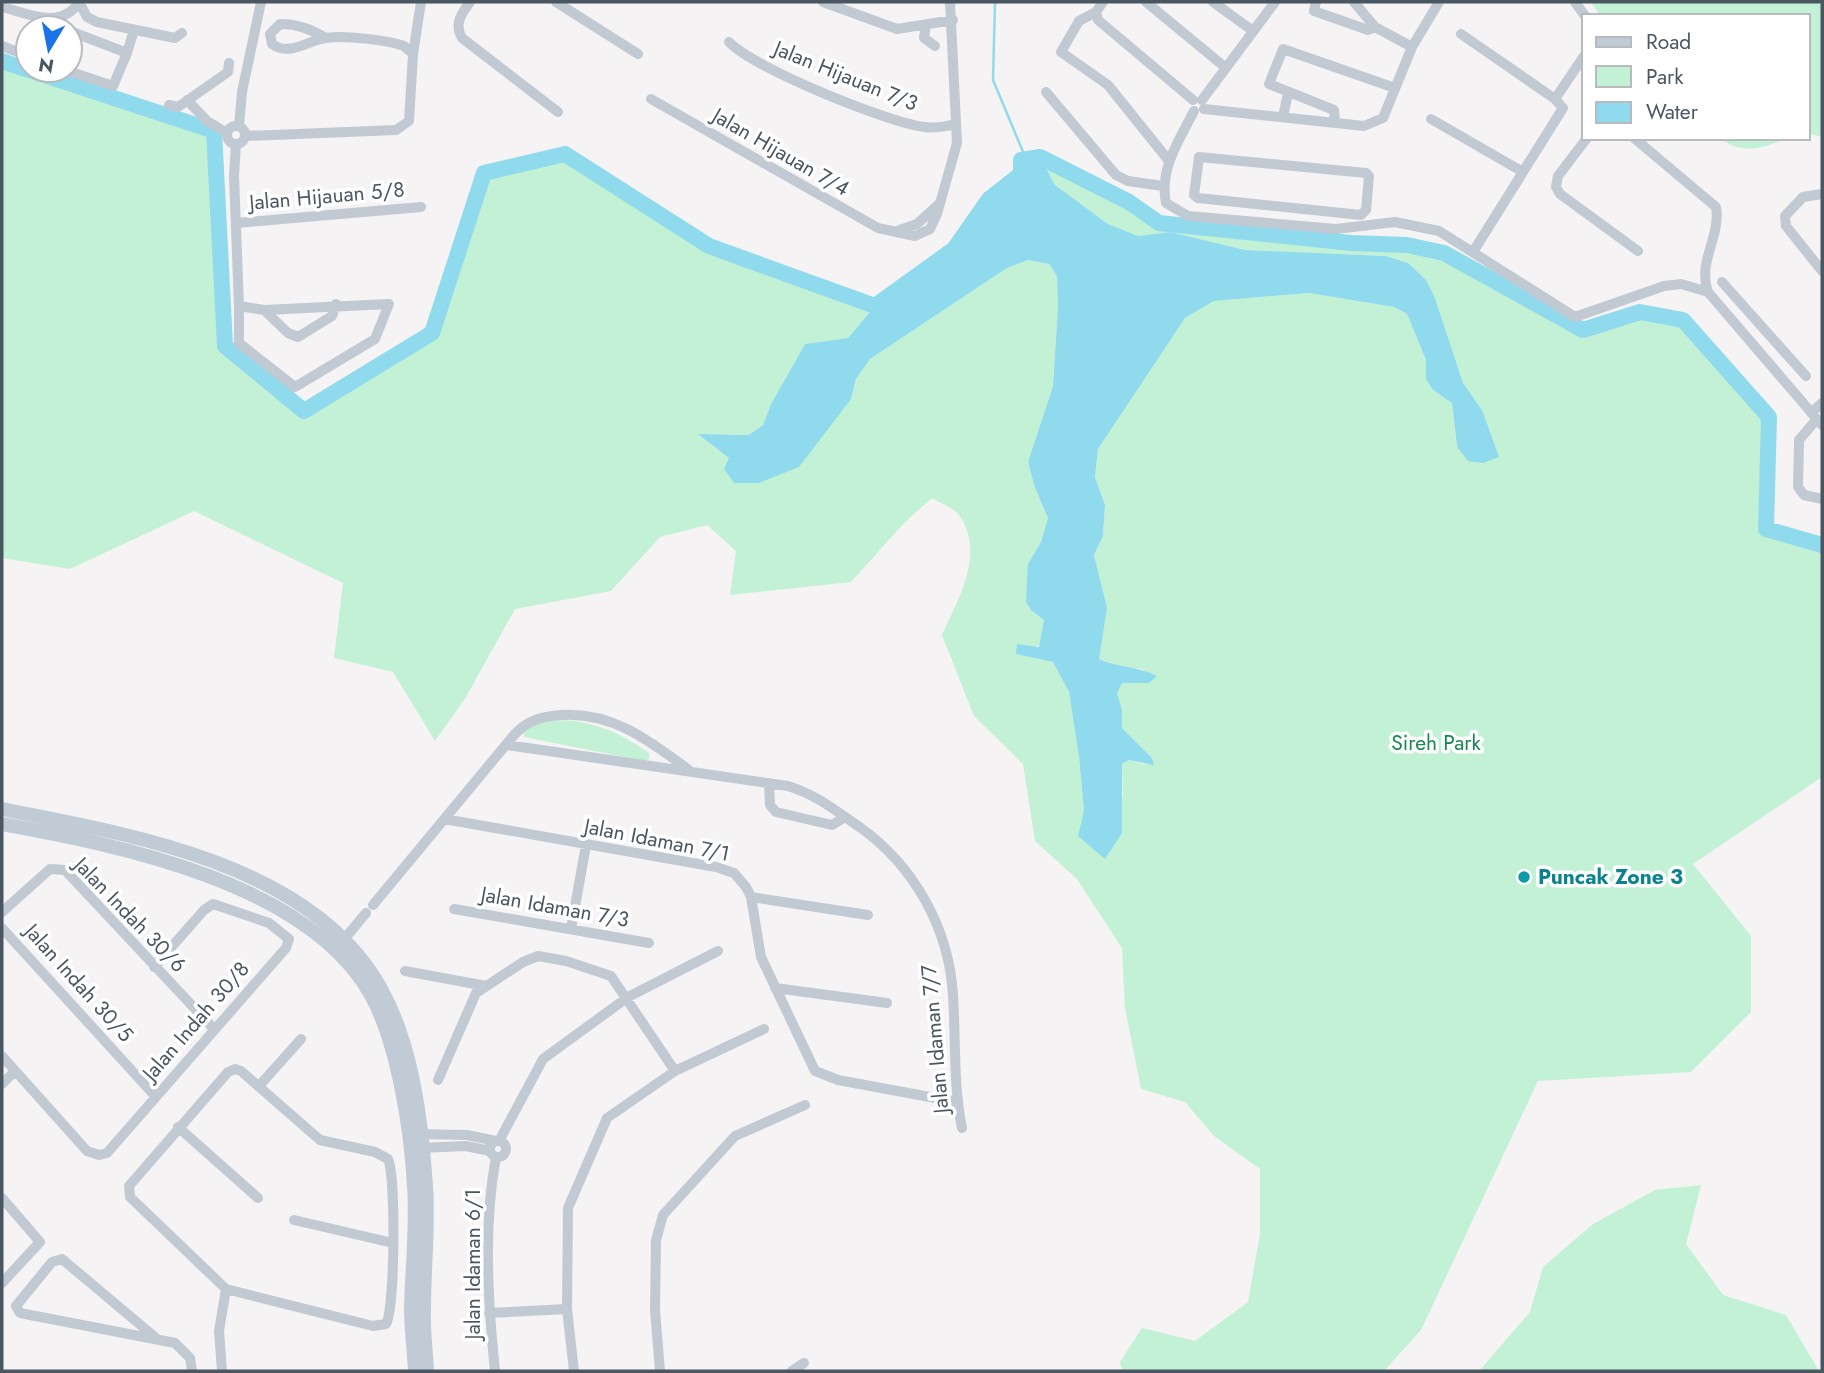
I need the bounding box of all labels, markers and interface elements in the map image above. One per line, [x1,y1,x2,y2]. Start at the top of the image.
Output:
north arrow [14,14,84,84]
legend [1582,14,1810,140]
text: Road [1646,27,1691,57]
street label: Jalan Hijauan 7/3 [767,32,922,119]
text: N [36,51,56,80]
text: Park [1646,62,1684,92]
text: Water [1646,97,1699,127]
street label: Jalan Hijauan 7/4 [704,99,855,203]
street label: Jalan Hijauan 5/8 [245,174,406,218]
park label: Sireh Park [1391,728,1481,758]
street label: Jalan Idaman 7/1 [579,811,732,869]
street label: Jalan Indah 30/6 [65,848,193,979]
place label: Puncak Zone 3 [1538,862,1683,892]
marker: Puncak Zone 3 [1516,869,1532,885]
street label: Jalan Idaman 7/3 [476,879,631,935]
street label: Jalan Indah 30/5 [16,915,140,1049]
street label: Jalan Indah 30/8 [134,955,256,1089]
street label: Jalan Idaman 7/7 [914,963,957,1118]
street label: Jalan Idaman 6/1 [458,1189,488,1342]

